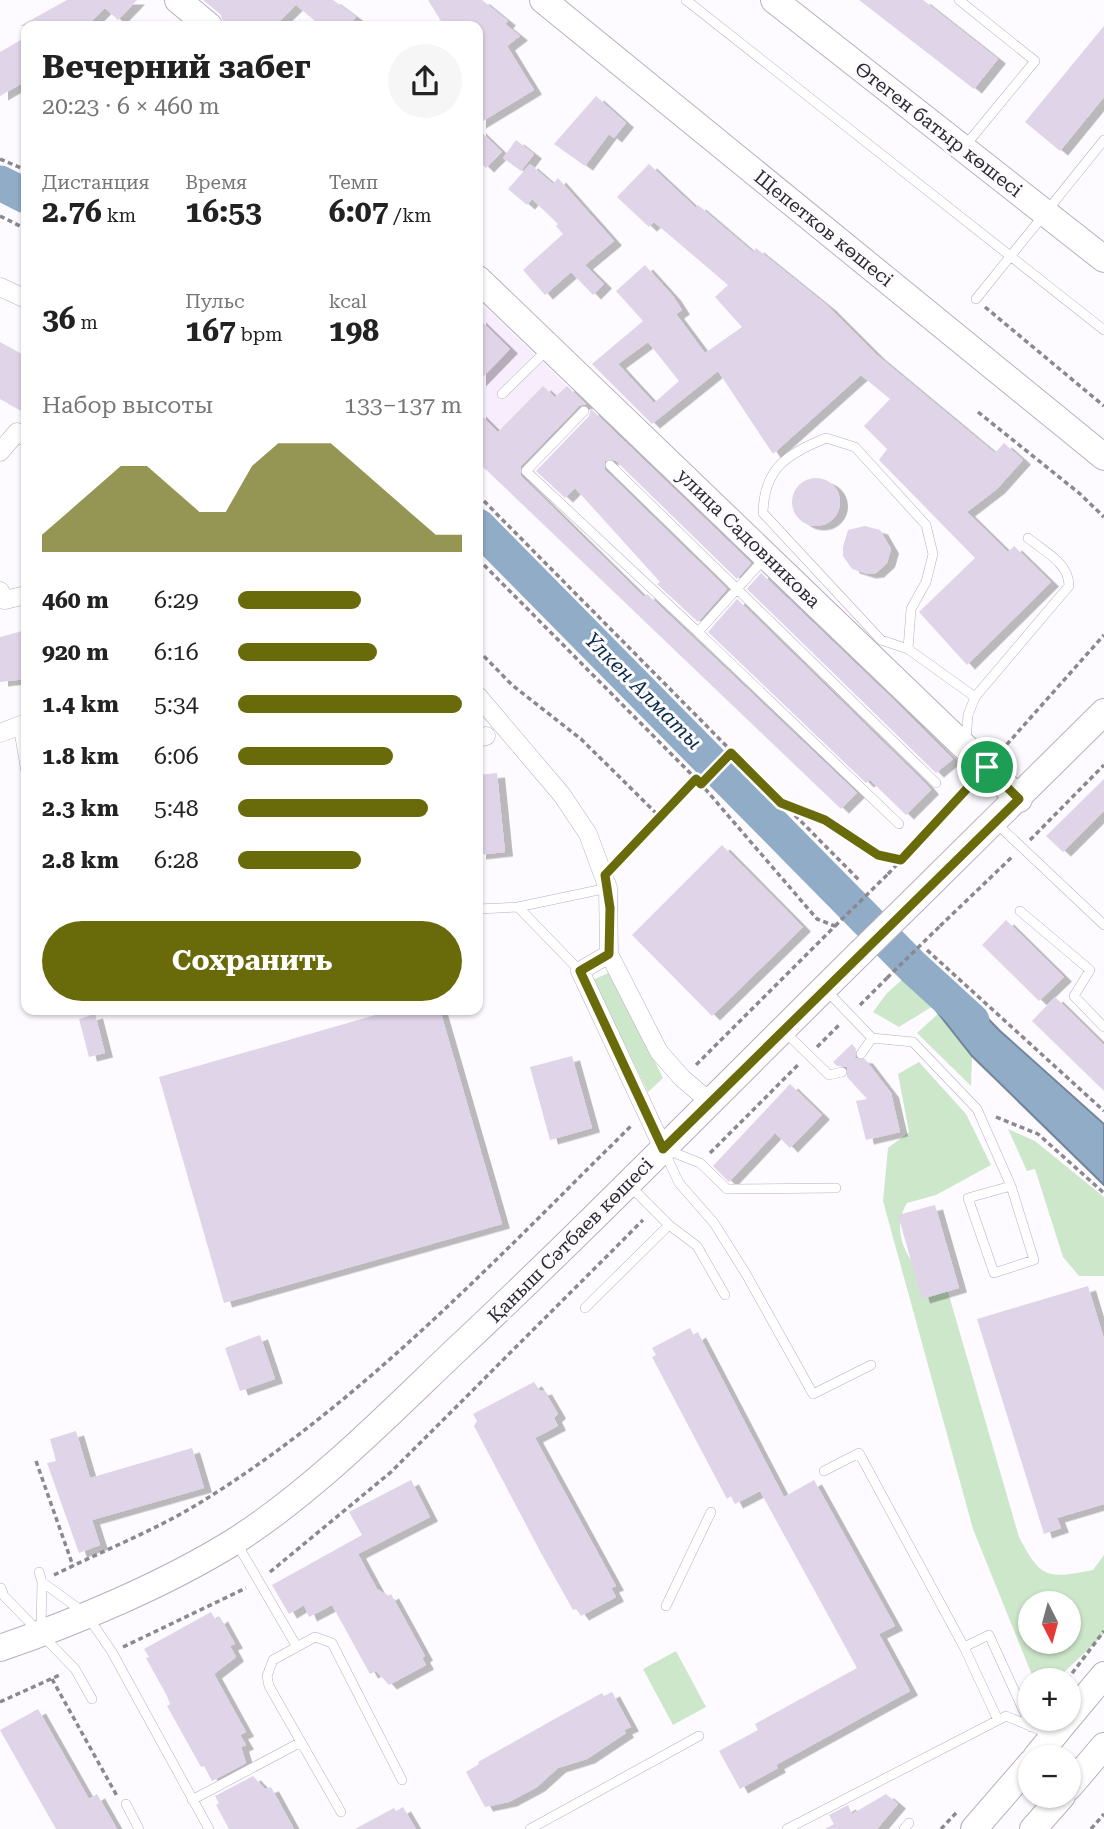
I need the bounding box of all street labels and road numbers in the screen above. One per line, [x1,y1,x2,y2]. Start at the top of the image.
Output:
street label: Өтеген батыр көшесі [850,57,1027,202]
street label: Щепетков көшесі [750,165,898,291]
street label: улица Садовникова [672,464,826,613]
street label: Қаныш Сәтбаев көшесі [483,1153,658,1328]

